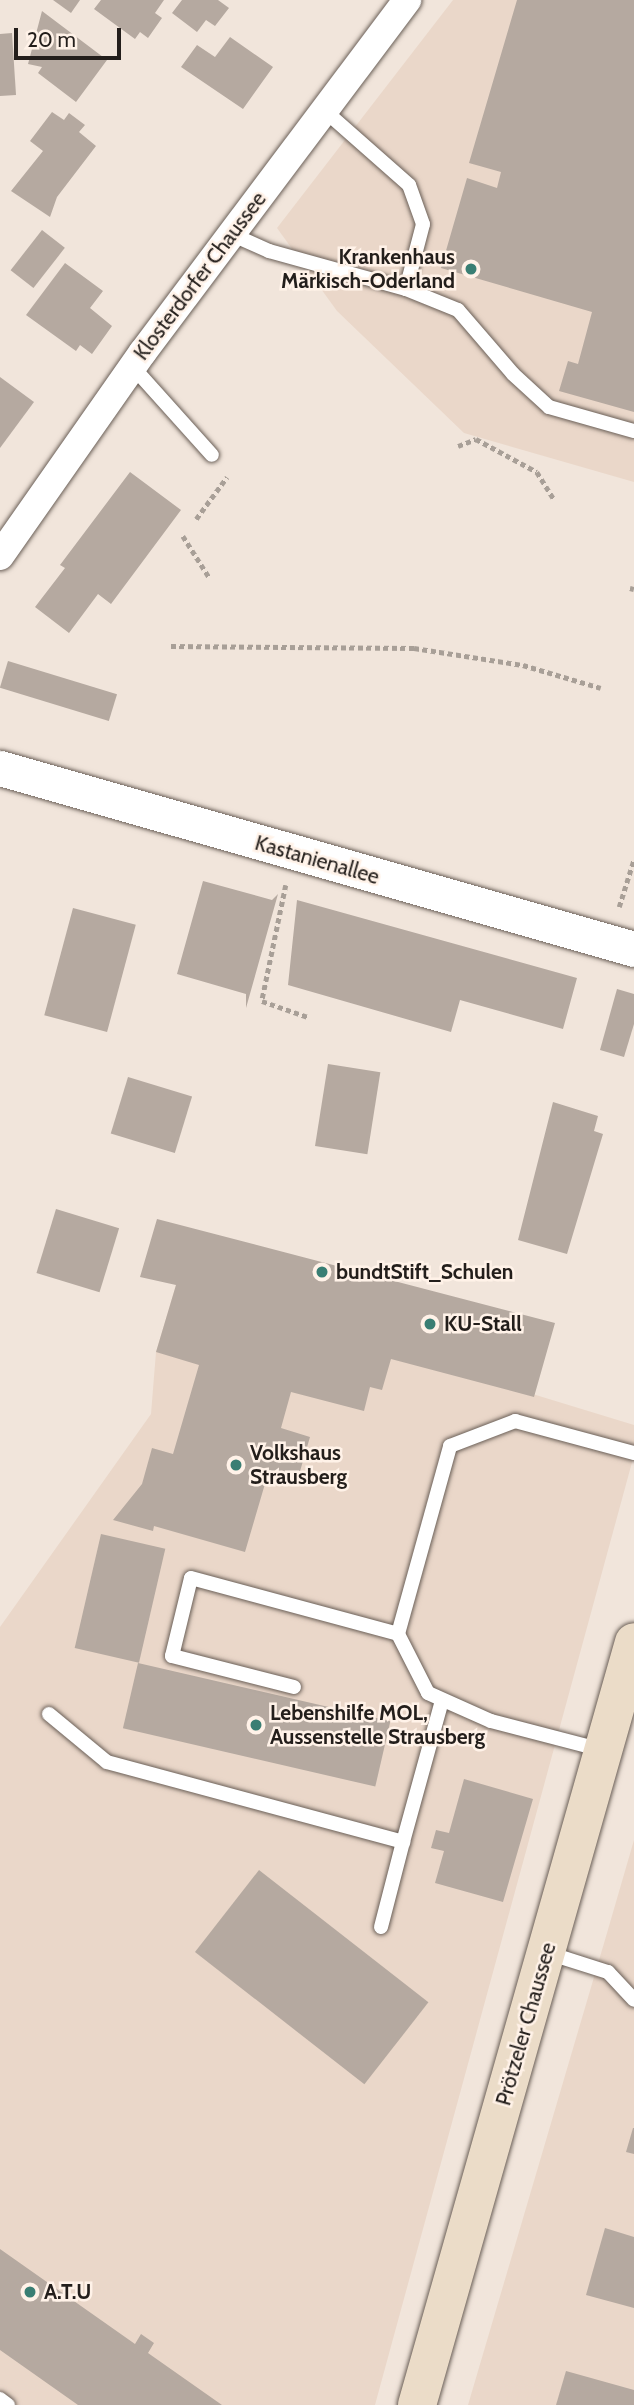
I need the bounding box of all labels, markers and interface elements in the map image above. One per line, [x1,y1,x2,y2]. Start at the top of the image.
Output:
scale bar [18,14,124,58]
text: 20 m [27,27,76,52]
street label: Klosterdorfer Chaussee [129,187,271,365]
place label: Krankenhaus Märkisch-Oderland [281,244,455,294]
marker: Krankenhaus Märkisch-Oderland [461,259,481,279]
street label: Kastanienallee [252,830,382,890]
place label: bundtStift_Schulen [336,1259,513,1285]
marker: bundtStift_Schulen [314,1264,330,1280]
place label: KU-Stall [444,1311,522,1337]
marker: KU-Stall [422,1316,438,1332]
place label: Volkshaus Strausberg [250,1440,347,1490]
marker: Volkshaus Strausberg [228,1457,244,1473]
place label: Lebenshilfe MOL, Aussenstelle Strausberg [270,1700,485,1750]
marker: Lebenshilfe MOL, Aussenstelle Strausberg [248,1717,264,1733]
street label: Prötzeler Chaussee [491,1940,561,2108]
place label: A.T.U [44,2279,91,2305]
marker: A.T.U [22,2284,38,2300]

